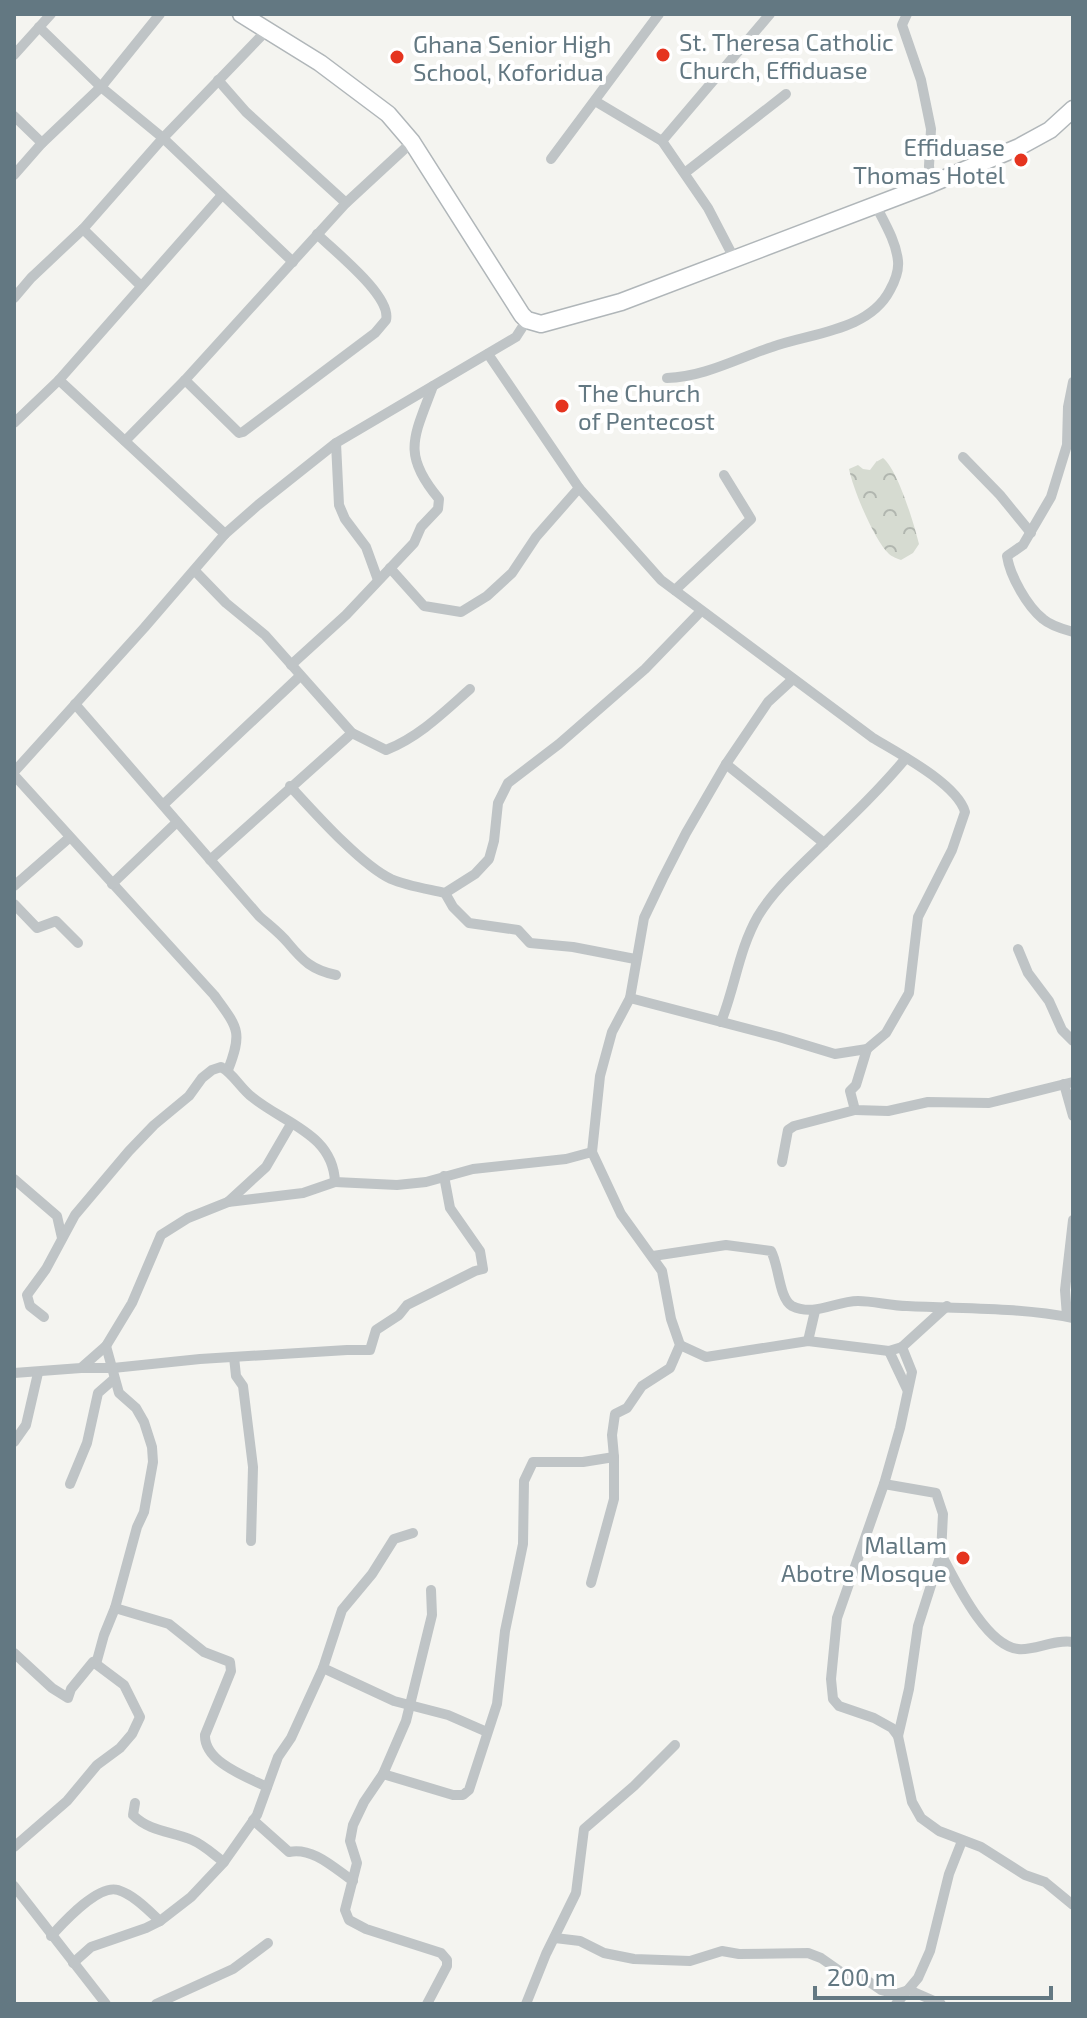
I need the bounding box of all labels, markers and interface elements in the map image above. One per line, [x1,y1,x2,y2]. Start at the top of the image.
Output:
place label: St. Theresa Catholic Church, Effiduase [679,27,894,84]
place label: Ghana Senior High School, Koforidua [413,29,611,86]
marker: St. Theresa Catholic Church, Effiduase [654,46,672,64]
marker: Ghana Senior High School, Koforidua [388,48,406,66]
place label: Effiduase Thomas Hotel [853,132,1005,189]
marker: Effiduase Thomas Hotel [1012,151,1030,169]
place label: The Church of Pentecost [578,378,715,435]
marker: The Church of Pentecost [553,397,571,415]
place label: Mallam Abotre Mosque [781,1530,947,1587]
marker: Mallam Abotre Mosque [954,1549,972,1567]
scale bar [815,1950,1051,2000]
text: 200 m [827,1962,896,1991]

